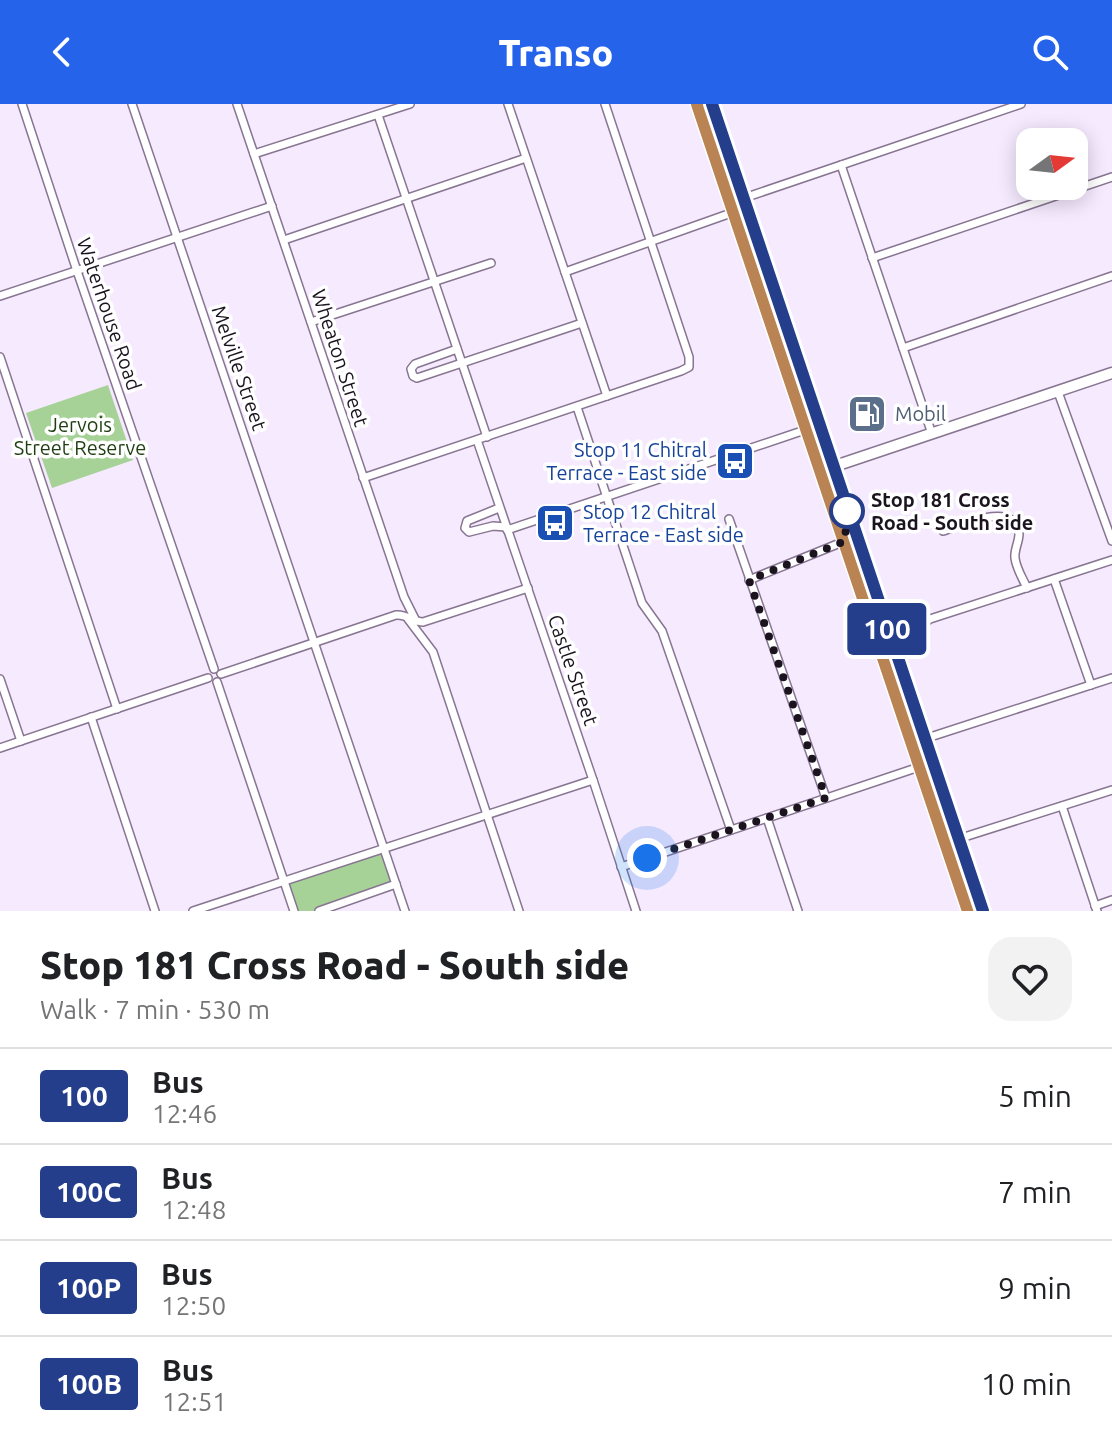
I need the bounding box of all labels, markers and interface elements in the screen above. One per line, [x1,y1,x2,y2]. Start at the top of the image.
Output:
icon: back [40,30,84,74]
icon: search [1028,30,1072,74]
text: Transo [499,32,613,73]
north arrow [1016,128,1088,200]
map controls [1016,128,1088,200]
street label: Waterhouse Road [73,235,146,393]
street label: Wheaton Street [308,286,373,429]
street label: Melville Street [207,303,272,433]
fuel station icon: Mobil [846,393,888,435]
place label: Mobil [895,402,946,425]
park label: Jervois Street Reserve [14,413,146,459]
place label: Stop 11 Chitral Terrace - East side [546,438,707,484]
bus stop icon: Stop 11 Chitral Terrace - East side [714,440,756,482]
place label: Stop 181 Cross Road - South side [871,488,1033,534]
marker: Stop 181 Cross Road - South side [830,494,864,528]
place label: Stop 12 Chitral Terrace - East side [583,500,744,546]
bus stop icon: Stop 12 Chitral Terrace - East side [534,502,576,544]
line badge: 100 [841,603,933,655]
street label: Castle Street [544,611,603,728]
text: 100 [863,613,911,644]
your location [627,838,667,878]
button: heart [988,937,1072,1021]
text: Stop 181 Cross Road - South side [40,944,629,986]
text: Walk · 7 min · 530 m [40,995,270,1024]
text: Bus [152,1065,204,1099]
text: 5 min [998,1079,1072,1113]
text: 100 [60,1080,108,1111]
text: 12:46 [152,1099,217,1128]
text: Bus [161,1161,213,1195]
text: 7 min [998,1175,1072,1209]
text: 100C [56,1176,121,1207]
text: 12:48 [161,1195,226,1224]
text: Bus [161,1257,213,1291]
text: 9 min [998,1271,1072,1305]
text: 100P [56,1272,121,1303]
text: 12:50 [161,1291,226,1320]
text: Bus [162,1353,214,1387]
text: 10 min [981,1367,1072,1401]
text: 100B [56,1368,122,1399]
text: 12:51 [162,1387,227,1416]

